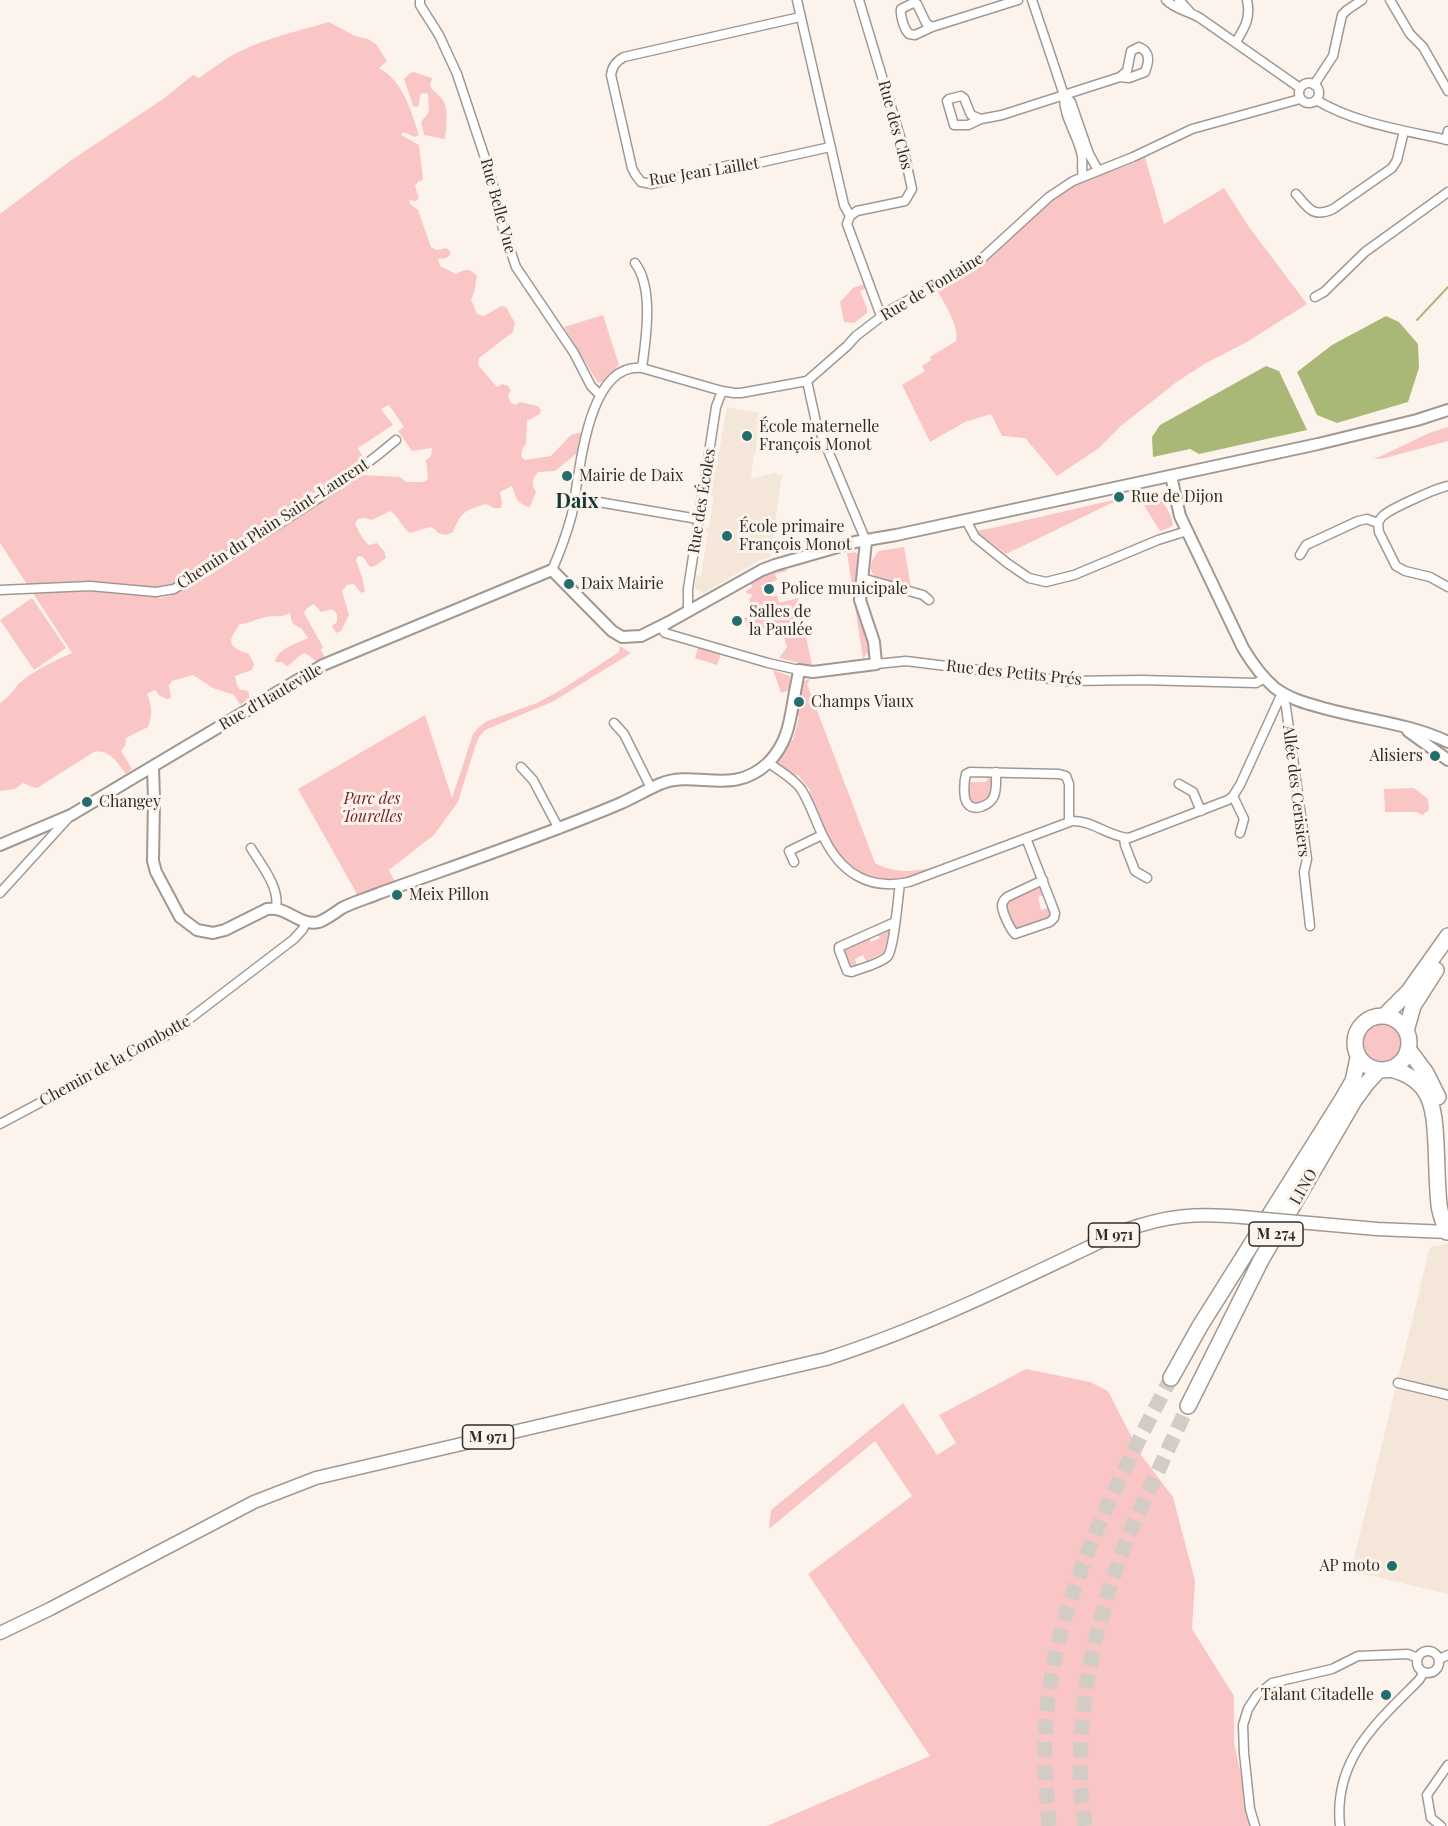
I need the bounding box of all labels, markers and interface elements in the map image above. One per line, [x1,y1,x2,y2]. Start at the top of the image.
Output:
street label: Rue des Clos [874,78,916,172]
street label: Rue Jean Laillet [648,154,760,190]
street label: Rue Belle Vue [476,156,520,256]
street label: Rue de Fontaine [877,249,987,325]
place label: École maternelle François Monot [759,417,879,455]
marker: École maternelle François Monot [740,429,754,443]
street label: Rue des Écoles [684,447,720,555]
street label: Chemin du Plain Saint-Laurent [174,455,372,593]
place label: Mairie de Daix [579,466,683,486]
marker: Mairie de Daix [560,469,574,483]
place label: Rue de Dijon [1131,487,1223,507]
district label: Daix [556,490,598,514]
marker: Rue de Dijon [1112,490,1126,504]
place label: École primaire François Monot [739,517,852,555]
marker: École primaire François Monot [720,529,734,543]
place label: Daix Mairie [581,574,664,594]
marker: Daix Mairie [562,577,576,591]
place label: Police municipale [781,579,908,599]
marker: Police municipale [762,582,776,596]
place label: Salles de la Paulée [749,602,813,640]
marker: Salles de la Paulée [730,614,744,628]
street label: Rue des Petits Prés [945,656,1083,690]
street label: Rue d'Hauteville [216,660,326,734]
place label: Champs Viaux [811,692,914,712]
marker: Champs Viaux [792,695,806,709]
street label: Allée des Cerisiers [1278,724,1314,858]
place label: Alisiers [1369,746,1423,766]
marker: Alisiers [1428,749,1442,763]
park label: Parc des Tourelles [342,789,402,827]
place label: Changey [99,792,161,812]
marker: Changey [80,795,94,809]
place label: Meix Pillon [409,885,489,905]
marker: Meix Pillon [390,888,404,902]
street label: Chemin de la Combotte [36,1012,194,1110]
street label: LINO [1286,1166,1322,1208]
road number: M 274 [1249,1222,1303,1246]
road number: M 971 [1088,1223,1140,1247]
road number: M 971 [462,1425,514,1449]
place label: AP moto [1319,1556,1380,1576]
marker: AP moto [1385,1559,1399,1573]
place label: Talant Citadelle [1261,1685,1374,1705]
marker: Talant Citadelle [1379,1688,1393,1702]

